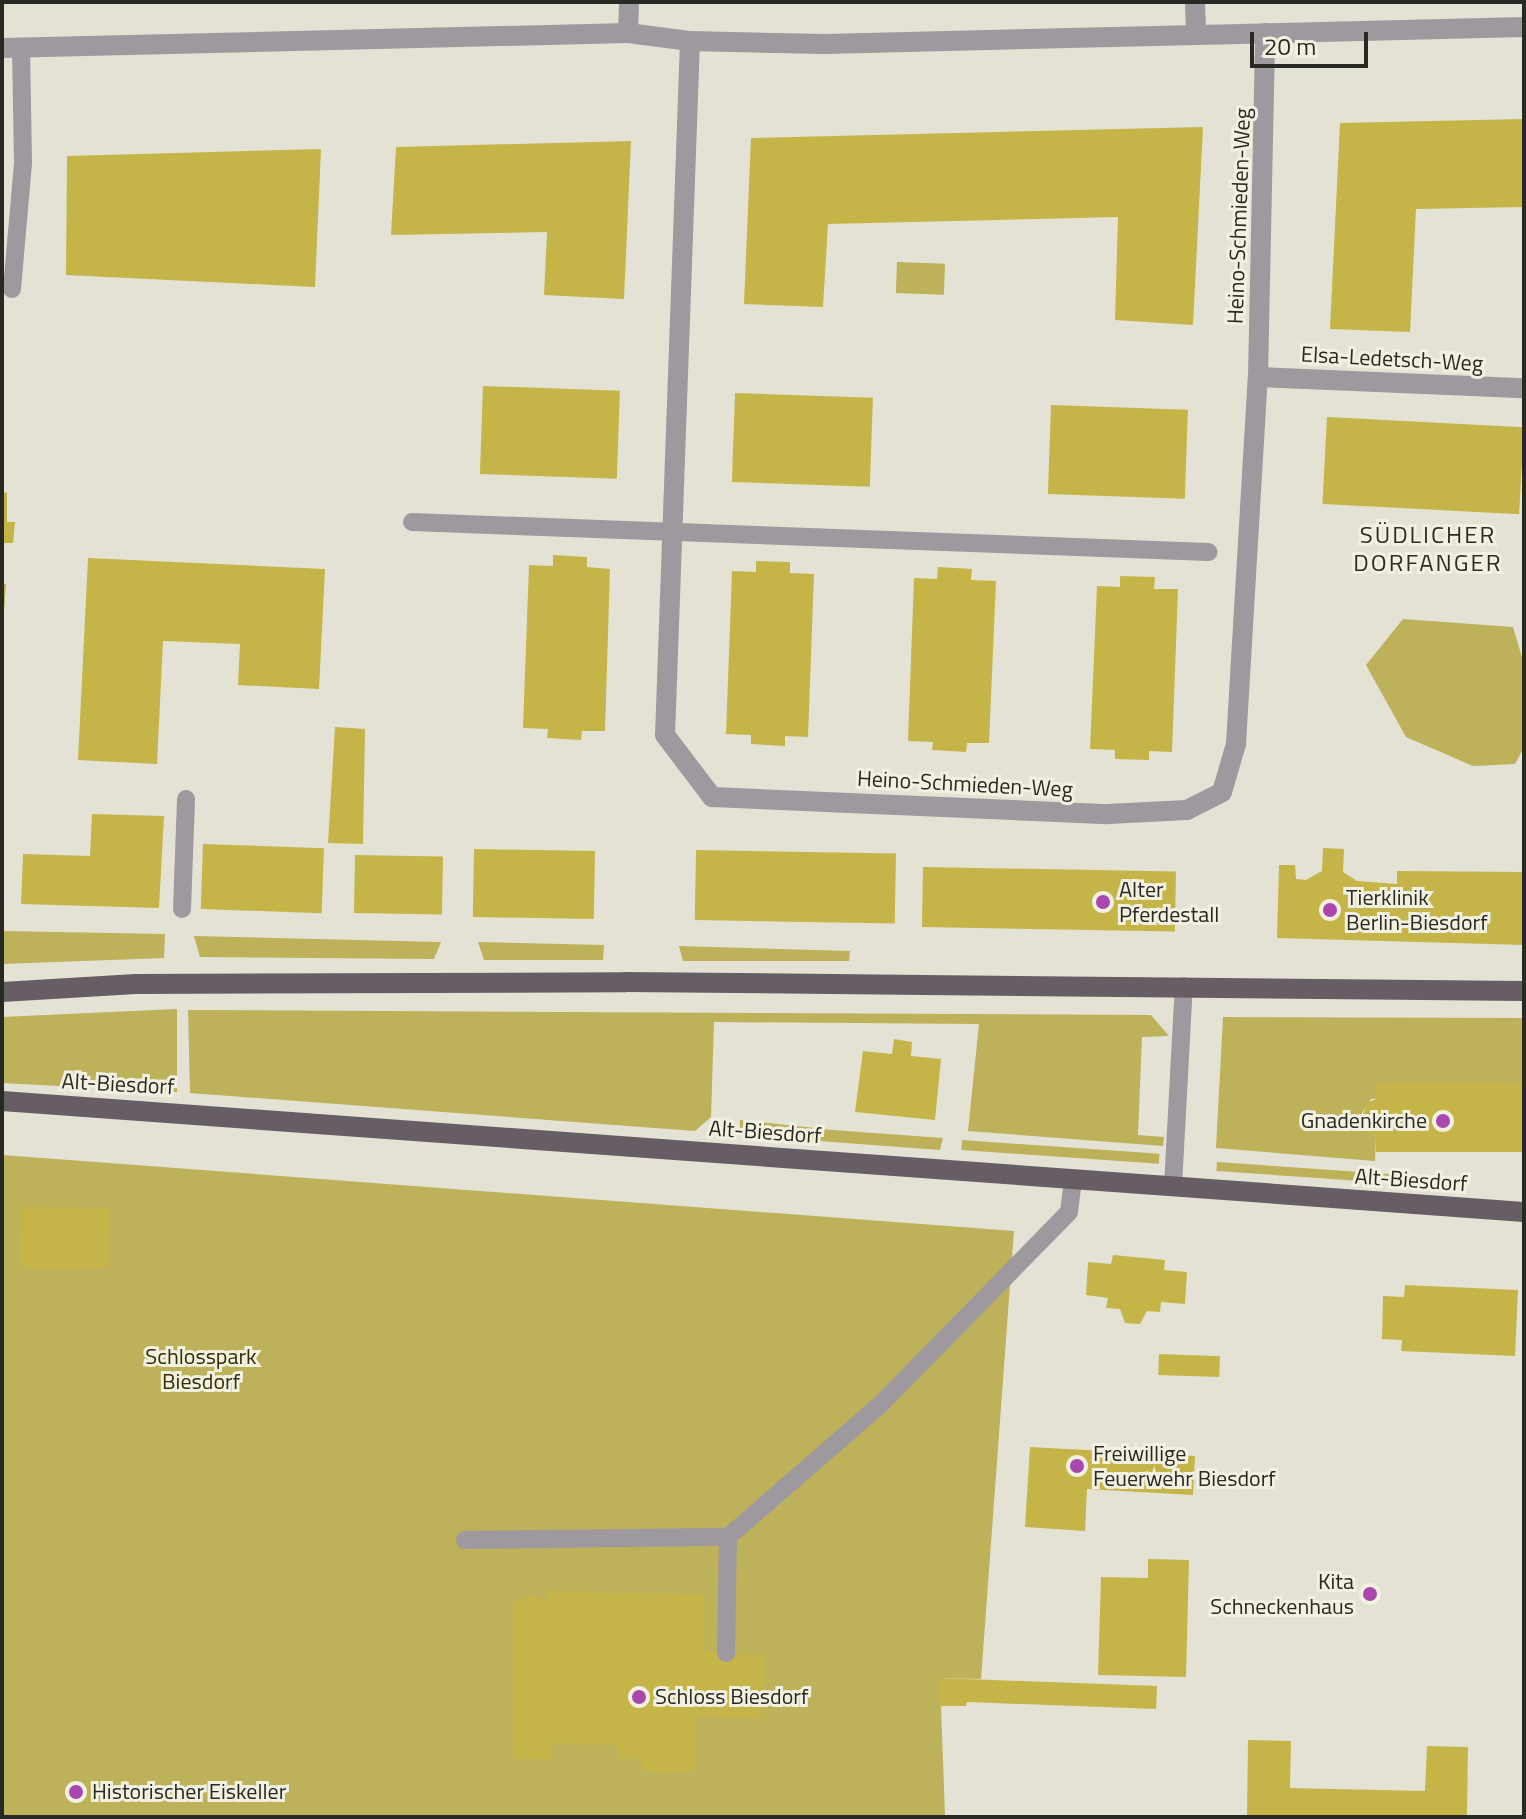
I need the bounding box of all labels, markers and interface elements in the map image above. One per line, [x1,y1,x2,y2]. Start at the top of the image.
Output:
scale bar [1254,16,1372,66]
text: 20 m [1264,28,1316,64]
street label: Heino-Schmieden-Weg [1222,108,1256,324]
street label: Elsa-Ledetsch-Weg [1300,341,1484,377]
district label: SÜDLICHER DORFANGER [1353,521,1503,577]
street label: Heino-Schmieden-Weg [856,765,1074,803]
place label: Alter Pferdestall [1119,876,1219,928]
place label: Tierklinik Berlin-Biesdorf [1346,884,1487,936]
marker: Alter Pferdestall [1094,893,1112,911]
marker: Tierklinik Berlin-Biesdorf [1321,901,1339,919]
street label: Alt-Biesdorf [61,1068,175,1100]
place label: Gnadenkirche [1301,1108,1427,1134]
marker: Gnadenkirche [1434,1112,1452,1130]
street label: Alt-Biesdorf [708,1115,822,1149]
street label: Alt-Biesdorf [1354,1163,1468,1197]
park label: Schlosspark Biesdorf [145,1343,257,1394]
place label: Freiwillige Feuerwehr Biesdorf [1093,1440,1276,1492]
marker: Freiwillige Feuerwehr Biesdorf [1068,1457,1086,1475]
place label: Kita Schneckenhaus [1210,1568,1354,1620]
marker: Kita Schneckenhaus [1361,1585,1379,1603]
place label: Schloss Biesdorf [655,1684,808,1710]
marker: Schloss Biesdorf [630,1688,648,1706]
place label: Historischer Eiskeller [92,1779,286,1805]
marker: Historischer Eiskeller [67,1783,85,1801]

